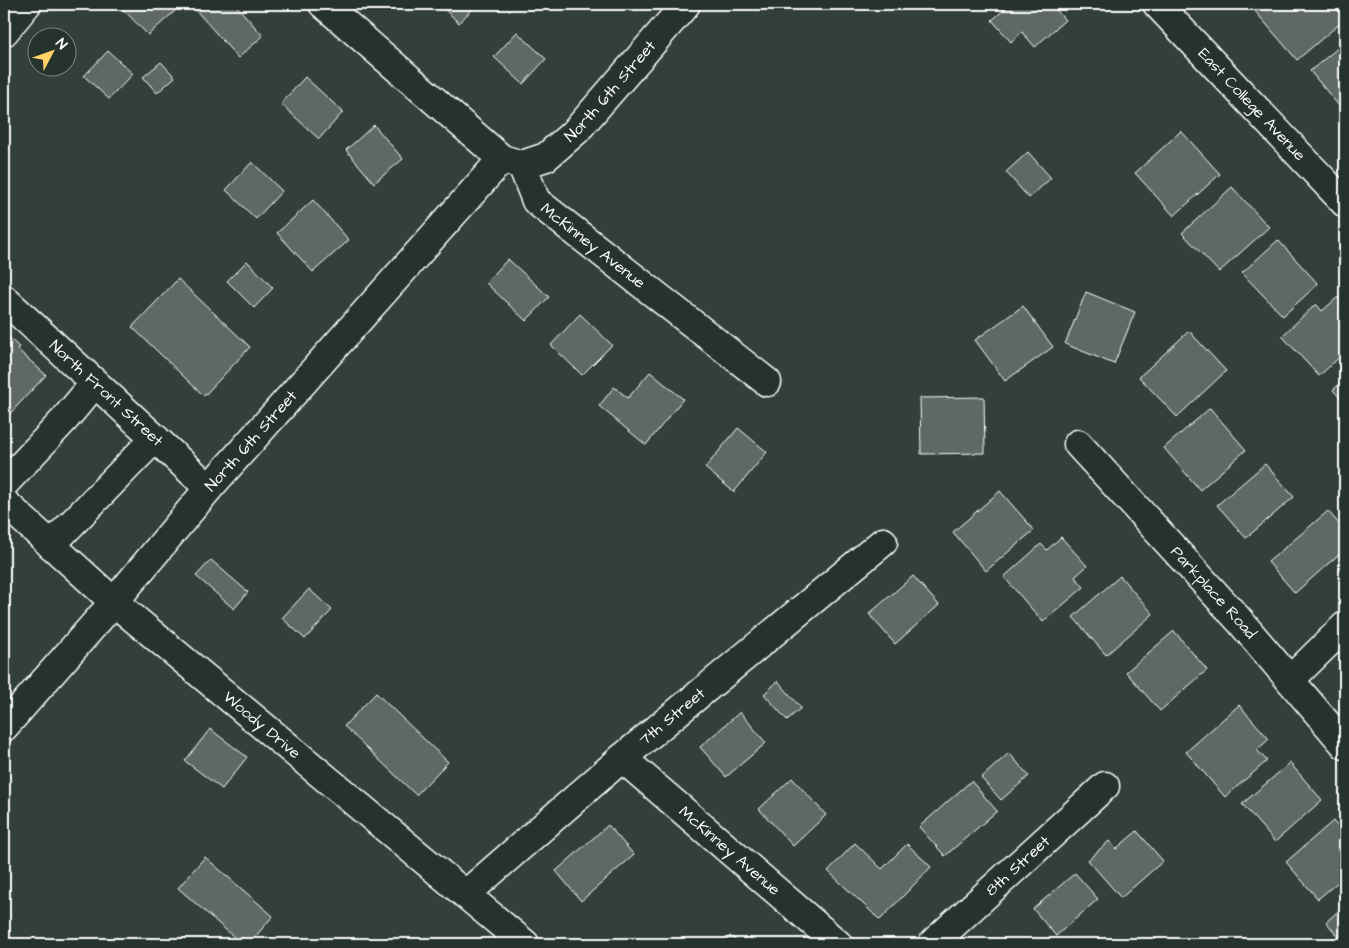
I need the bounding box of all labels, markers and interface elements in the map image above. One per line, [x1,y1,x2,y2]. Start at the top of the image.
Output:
north arrow [28,28,78,78]
text: N [51,34,72,54]
street label: North 6th Street [560,35,661,147]
street label: East College Avenue [1193,43,1311,166]
street label: McKinney Avenue [536,198,650,294]
street label: North Front Street [44,335,168,452]
street label: North 6th Street [200,385,302,496]
street label: Parkplace Road [1166,541,1261,644]
street label: 7th Street [634,682,710,751]
street label: Woody Drive [218,686,306,764]
street label: McKinney Avenue [674,801,785,901]
street label: 8th Street [981,830,1055,901]

